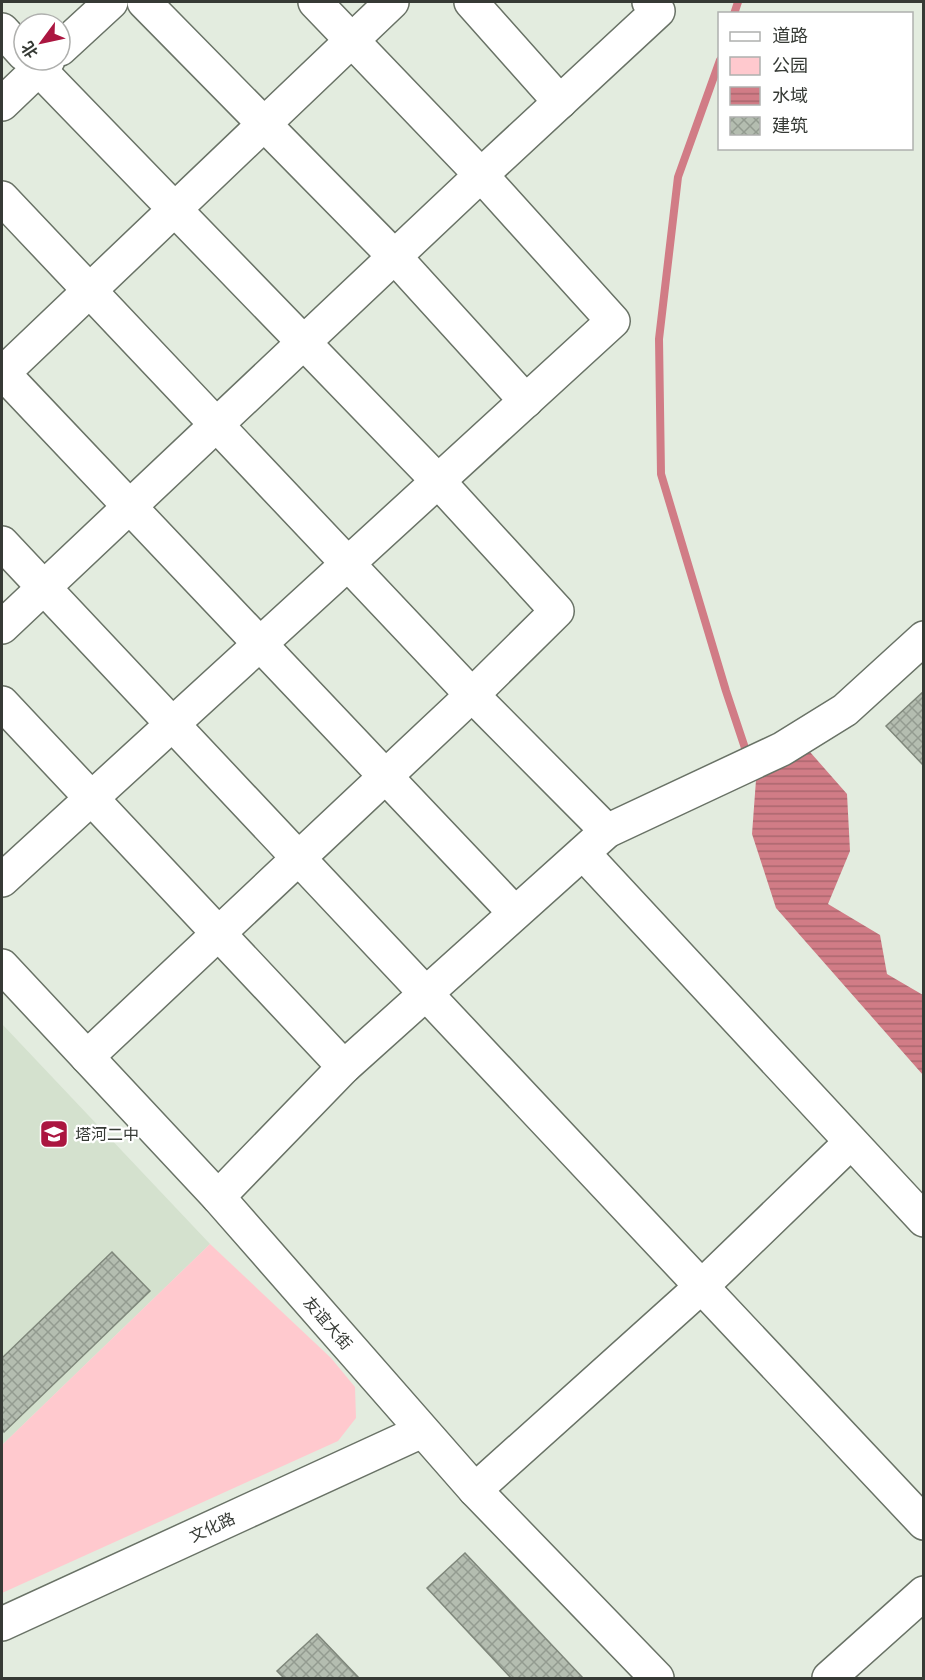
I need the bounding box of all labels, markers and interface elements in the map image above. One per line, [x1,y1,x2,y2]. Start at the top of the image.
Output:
north arrow [12,12,72,72]
legend [718,12,913,150]
text: 道路 [772,24,808,48]
text: 北 [17,37,44,62]
text: 公园 [772,54,808,78]
text: 水域 [772,84,808,108]
text: 建筑 [772,114,808,138]
school or university icon: 塔河二中 [38,1118,70,1150]
place label: 塔河二中 [75,1124,139,1146]
street label: 友谊大街 [298,1292,357,1355]
street label: 文化路 [186,1508,239,1548]

